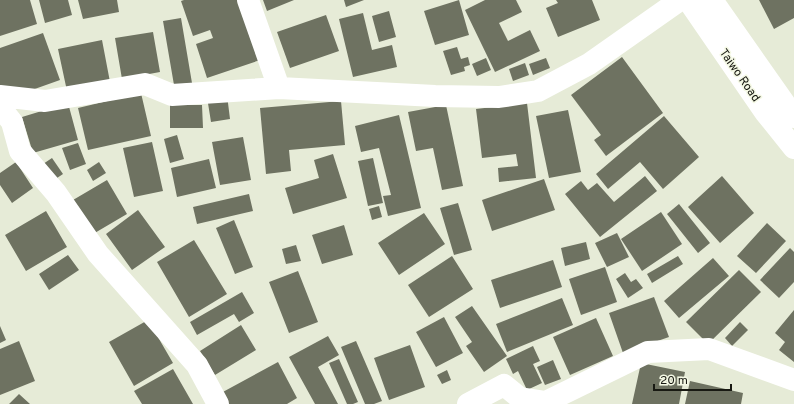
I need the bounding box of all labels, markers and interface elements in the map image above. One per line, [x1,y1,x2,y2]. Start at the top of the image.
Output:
street label: Taiwo Road [715,46,763,105]
scale bar [654,366,731,392]
text: 20 m [660,373,688,389]

